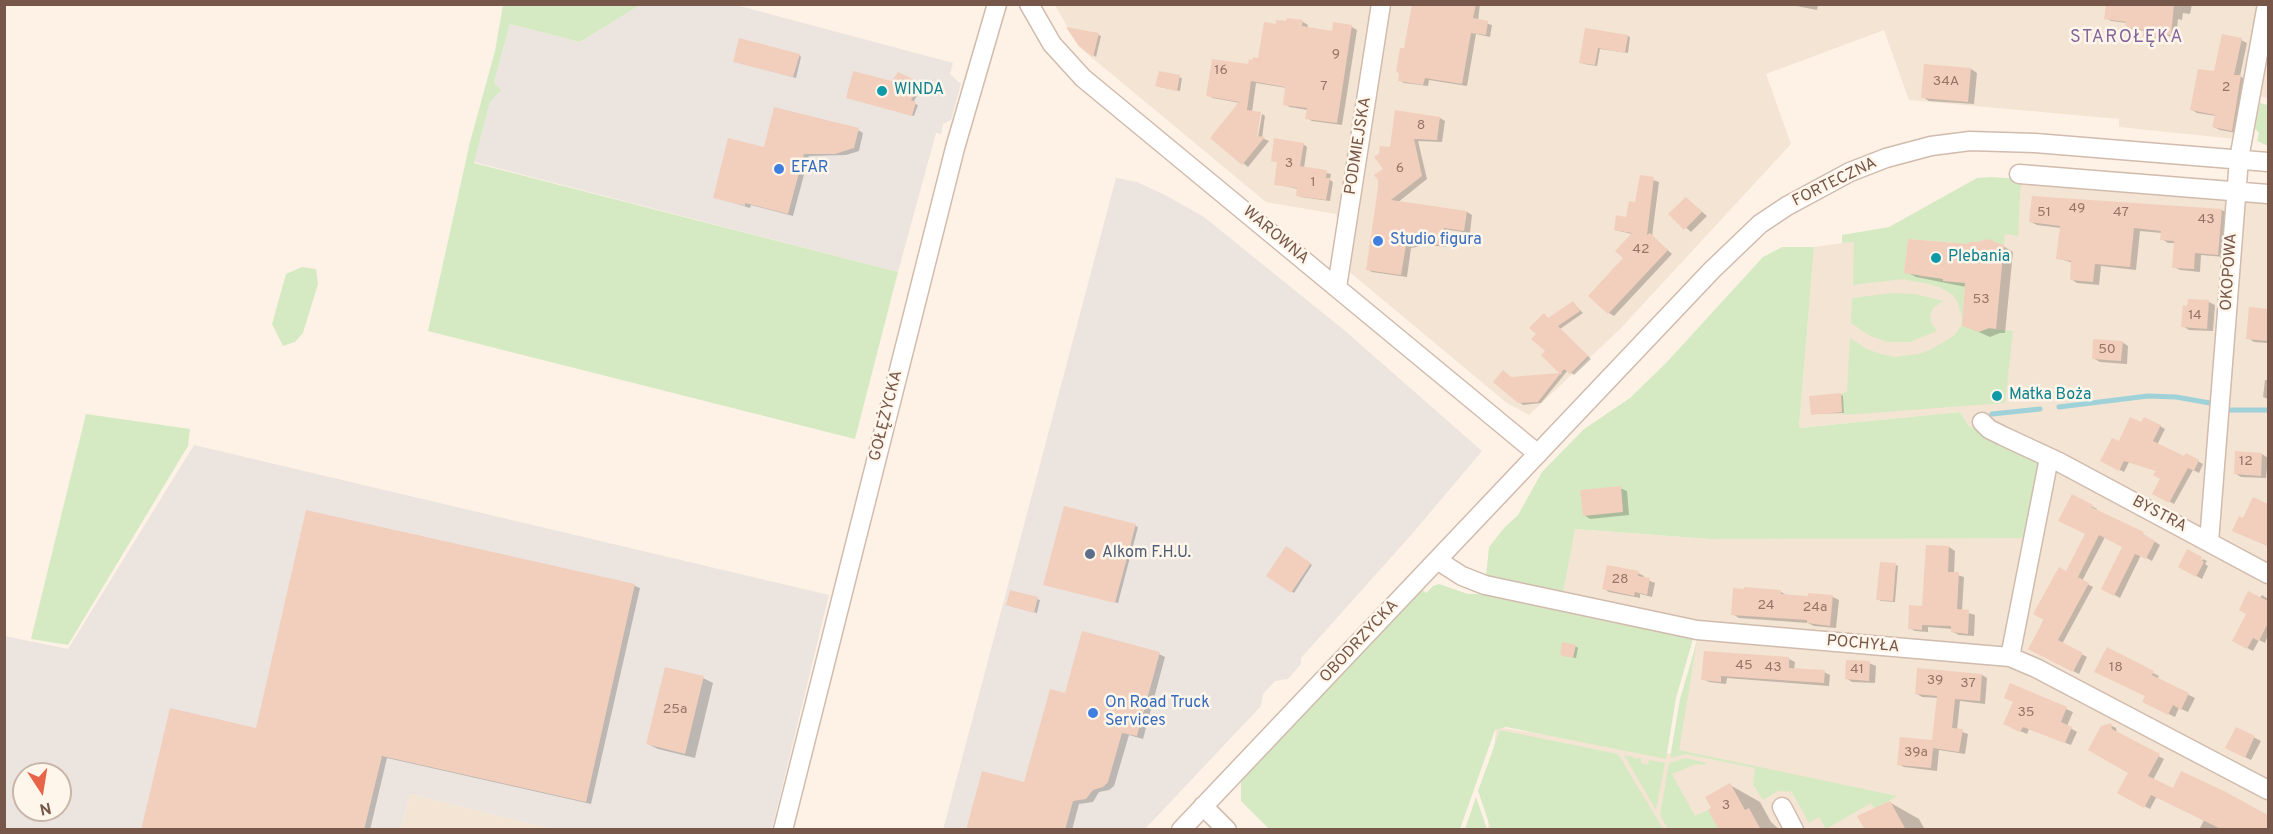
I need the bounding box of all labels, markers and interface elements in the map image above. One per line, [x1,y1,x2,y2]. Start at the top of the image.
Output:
district label: STAROŁĘKA [2070,27,2184,49]
house number: 9 [1332,47,1340,63]
house number: 16 [1214,63,1228,79]
house number: 34A [1933,74,1959,90]
house number: 7 [1320,79,1328,95]
house number: 2 [2222,80,2230,96]
place label: WINDA [894,81,944,101]
marker: WINDA [875,84,889,98]
street label: PODMIEJSKA [1342,96,1376,196]
house number: 8 [1417,118,1425,134]
street label: FORTECZNA [1790,154,1880,212]
house number: 3 [1285,156,1293,172]
place label: EFAR [791,159,828,179]
house number: 6 [1396,161,1404,177]
marker: EFAR [772,162,786,176]
house number: 1 [1310,175,1316,191]
house number: 49 [2069,201,2085,217]
street label: WAROWNA [1238,203,1312,269]
house number: 51 [2037,205,2051,221]
house number: 47 [2113,205,2129,221]
house number: 43 [2197,212,2215,228]
place label: Studio figura [1390,231,1482,251]
street label: OKOPOWA [2218,232,2242,312]
marker: Studio figura [1371,234,1385,248]
house number: 42 [1632,242,1650,258]
place label: Plebania [1948,248,2010,268]
marker: Plebania [1929,251,1943,265]
house number: 53 [1972,292,1990,308]
house number: 14 [2188,308,2202,324]
house number: 50 [2098,342,2116,358]
street label: GOŁĘŻYCKA [866,369,908,463]
place label: Matka Boża [2009,386,2091,406]
marker: Matka Boża [1990,389,2004,403]
house number: 12 [2239,454,2253,470]
street label: BYSTRA [2128,493,2190,537]
place label: Alkom F.H.U. [1102,544,1191,564]
marker: Alkom F.H.U. [1083,547,1097,561]
house number: 28 [1611,572,1629,588]
street label: OBODRZYCKA [1317,597,1403,687]
house number: 24 [1757,598,1775,614]
house number: 24a [1803,600,1827,616]
street label: POCHYŁA [1826,632,1900,658]
house number: 45 [1735,658,1753,674]
house number: 43 [1764,660,1782,676]
house number: 18 [2109,660,2123,676]
house number: 41 [1850,662,1864,678]
house number: 39 [1927,673,1943,689]
house number: 37 [1960,676,1976,692]
place label: On Road Truck Services [1105,694,1210,732]
house number: 25a [663,702,687,718]
house number: 35 [2017,705,2035,721]
marker: On Road Truck Services [1086,706,1100,720]
house number: 39a [1904,745,1928,761]
north arrow [12,762,72,822]
text: N [38,797,53,819]
house number: 3 [1722,798,1730,814]

